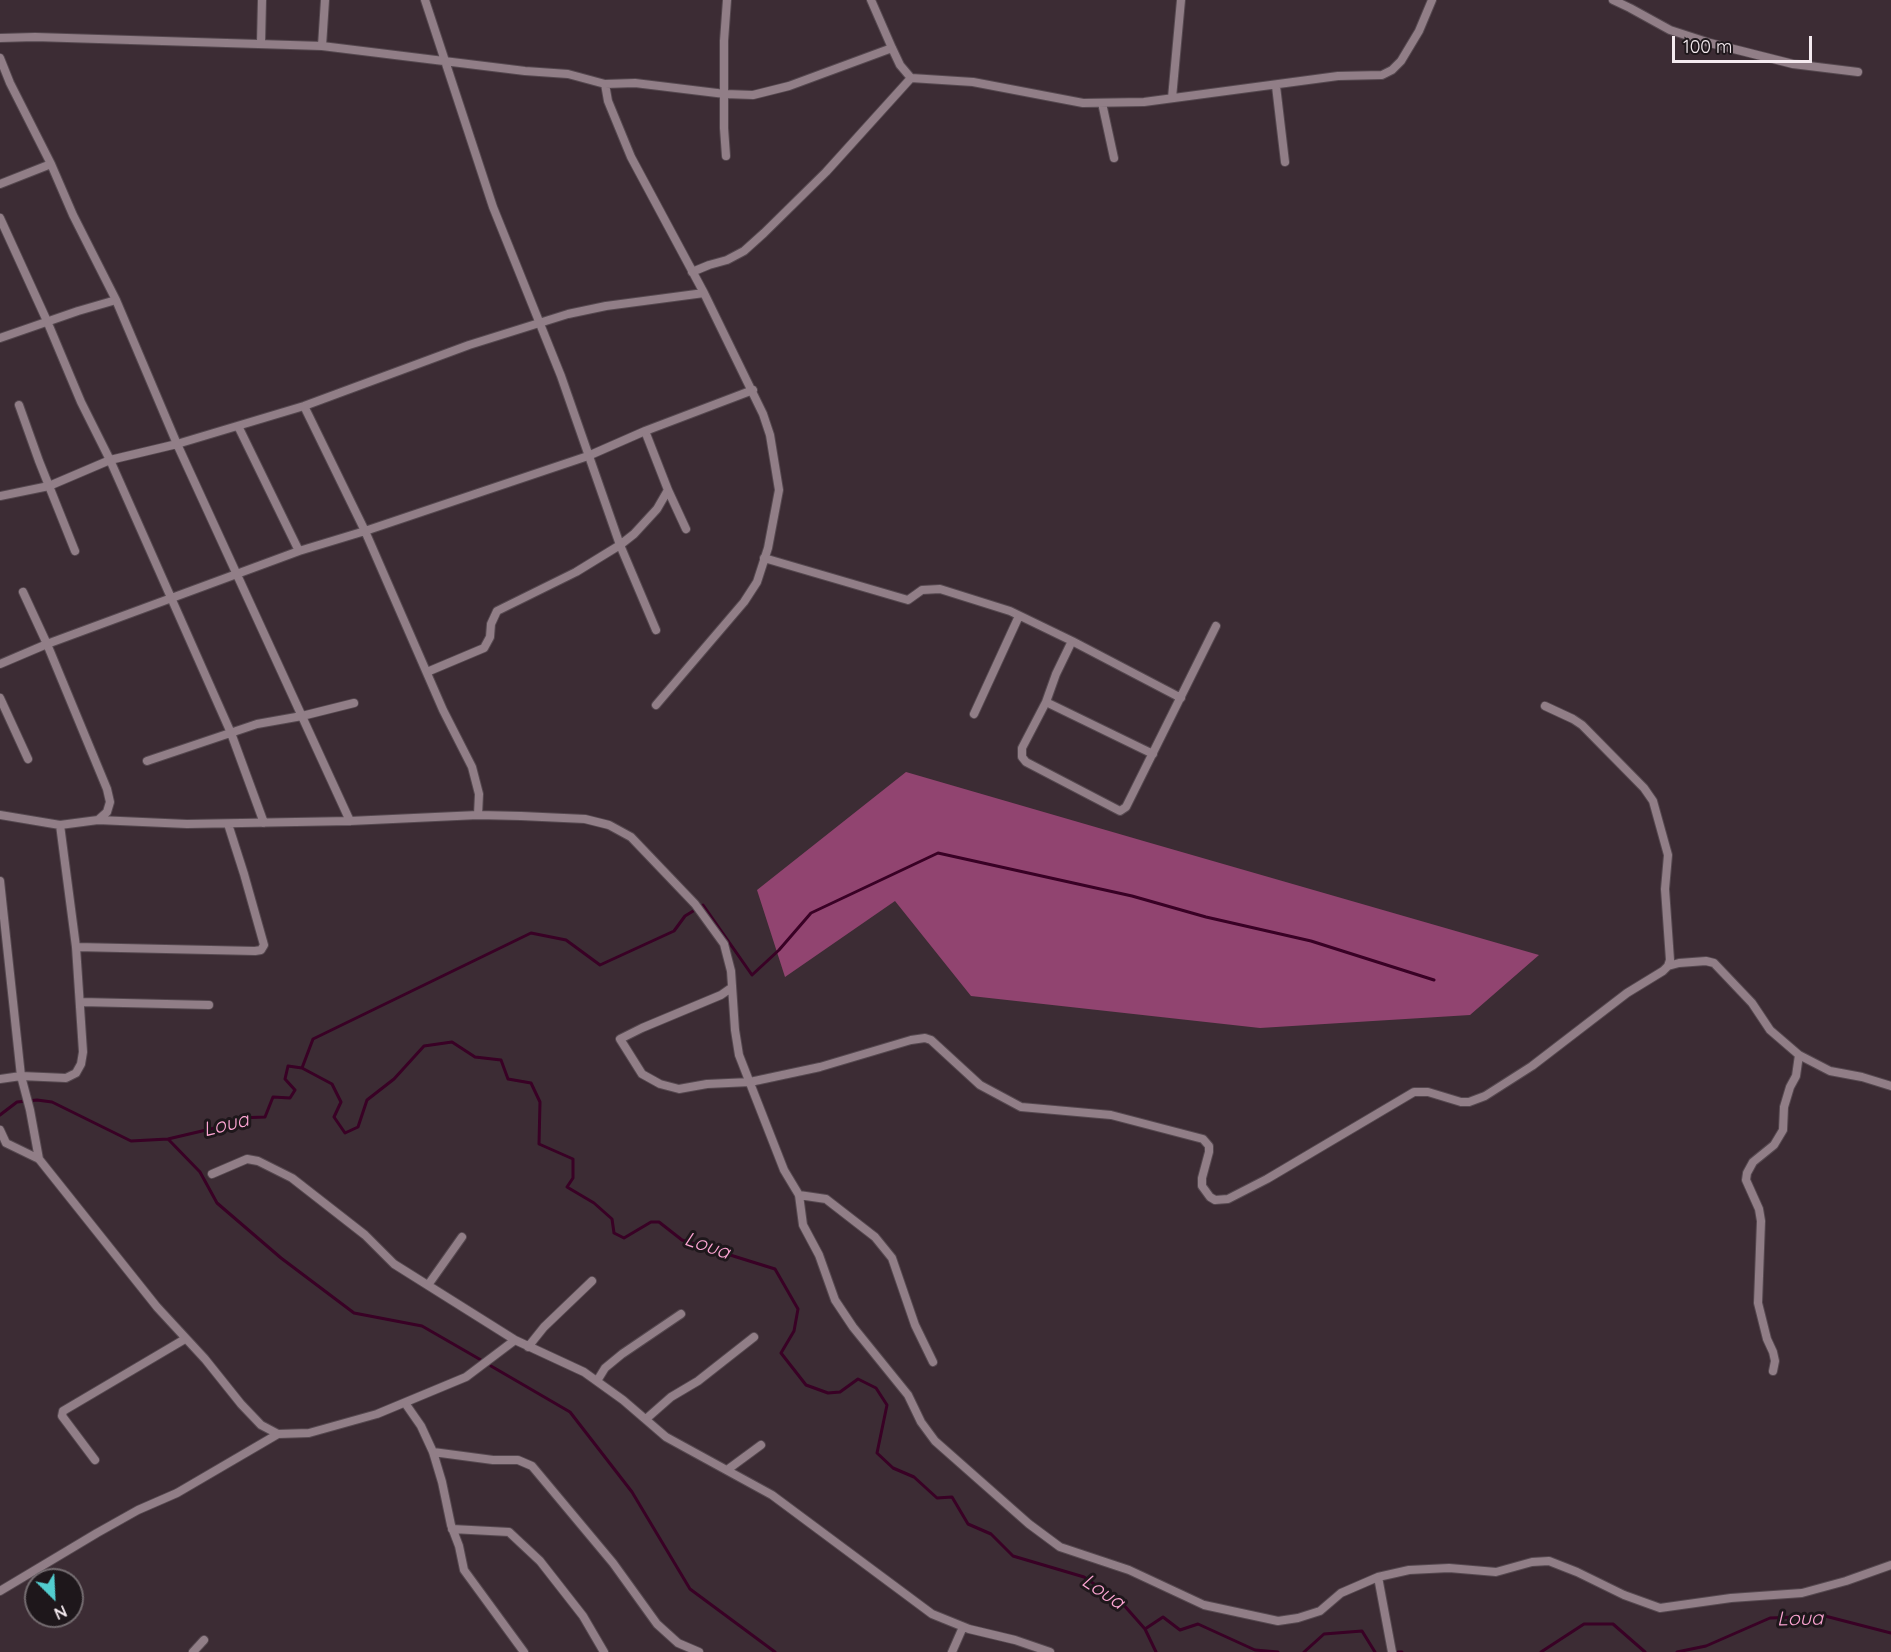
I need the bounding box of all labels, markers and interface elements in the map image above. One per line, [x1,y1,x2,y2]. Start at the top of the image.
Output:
scale bar [1675,24,1814,62]
text: 100 m [1683,35,1732,58]
water label: Loua [201,1108,251,1142]
water label: Loua [681,1227,733,1265]
north arrow [24,1568,84,1628]
water label: Loua [1077,1569,1129,1615]
text: N [51,1601,70,1624]
water label: Loua [1777,1607,1823,1631]

